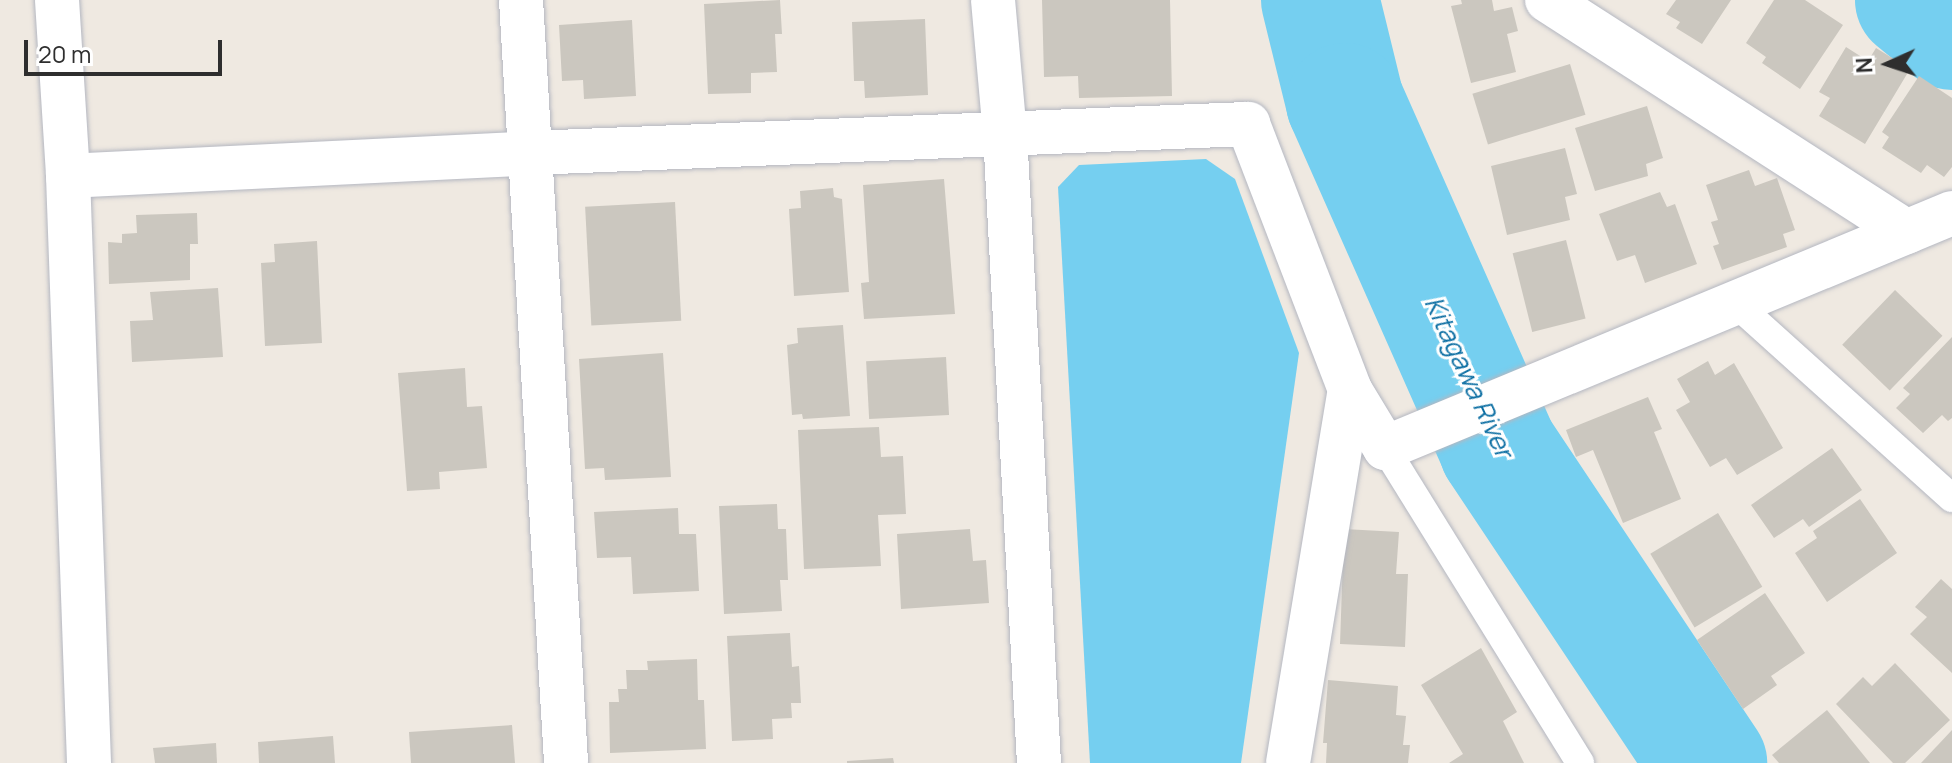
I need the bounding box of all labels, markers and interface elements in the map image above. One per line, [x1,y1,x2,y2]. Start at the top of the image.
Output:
scale bar [28,24,226,74]
north arrow [1848,24,1928,104]
text: 20 m [38,37,91,70]
text: N [1849,57,1879,74]
water label: Kitagawa River [1418,291,1520,463]

